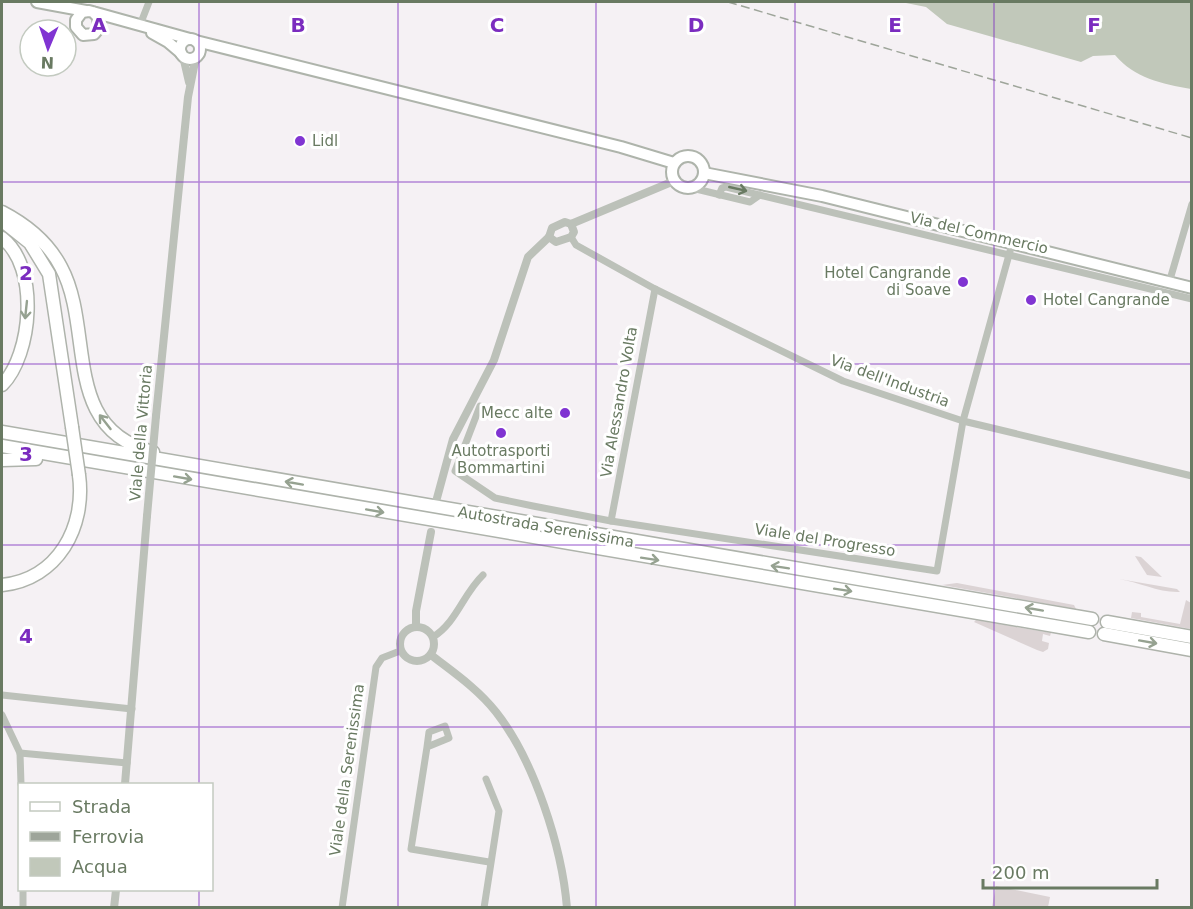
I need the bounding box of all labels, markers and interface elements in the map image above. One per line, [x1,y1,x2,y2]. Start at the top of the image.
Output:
text: A [91,13,107,37]
text: B [290,13,306,37]
text: C [490,13,504,37]
text: D [688,13,704,37]
text: E [888,13,902,37]
text: F [1087,13,1101,37]
north arrow [18,18,78,78]
text: N [40,53,55,72]
place label: Lidl [312,132,338,150]
marker: Lidl [293,134,307,148]
one-way arrow [728,184,747,196]
street label: Via del Commercio [908,208,1050,258]
text: 2 [19,261,33,285]
place label: Hotel Cangrande di Soave [824,264,951,299]
marker: Hotel Cangrande di Soave [956,275,970,289]
place label: Hotel Cangrande [1043,291,1170,309]
marker: Hotel Cangrande [1024,293,1038,307]
one-way arrow [20,299,31,319]
street label: Via Alessandro Volta [597,325,641,479]
street label: Via dell'Industria [828,351,952,411]
street label: Viale della Vittoria [126,364,156,502]
place label: Mecc alte [481,404,553,422]
marker: Mecc alte [558,406,572,420]
one-way arrow [99,415,112,431]
marker: Autotrasporti Bommartini [494,426,508,440]
text: 3 [19,442,33,466]
place label: Autotrasporti Bommartini [452,442,550,477]
one-way arrow [173,472,193,483]
one-way arrow [285,478,305,489]
street label: Autostrada Serenissima [457,503,635,551]
one-way arrow [365,506,385,517]
street label: Viale del Progresso [753,520,897,560]
one-way arrow [640,553,660,564]
one-way arrow [770,561,790,572]
one-way arrow [832,584,852,595]
one-way arrow [1025,604,1044,615]
text: 4 [19,624,33,648]
one-way arrow [1138,637,1157,648]
street label: Viale della Serenissima [326,683,368,857]
legend [18,783,213,891]
text: Strada [72,796,131,817]
text: Ferrovia [72,826,144,847]
scale bar [983,852,1157,890]
text: Acqua [72,856,128,877]
text: 200 m [992,862,1050,883]

